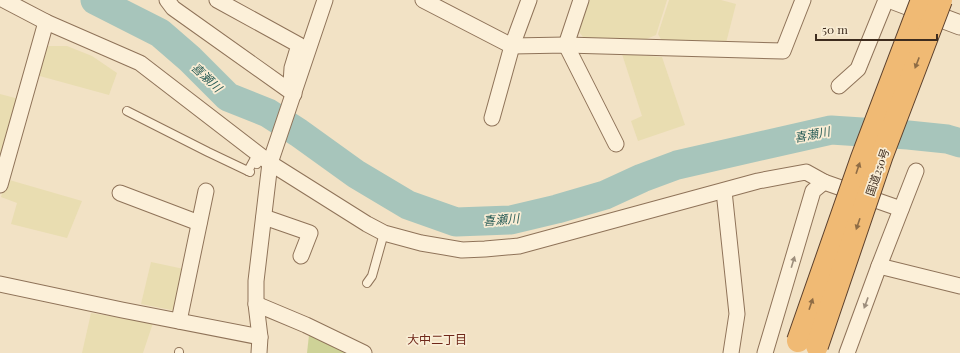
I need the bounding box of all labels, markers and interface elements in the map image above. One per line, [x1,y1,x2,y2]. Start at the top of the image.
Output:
scale bar [816,16,937,42]
text: 50 m [822,21,848,37]
one-way arrow [914,57,920,69]
water label: 喜瀬川 [188,59,227,96]
water label: 喜瀬川 [793,122,833,145]
street label: 国道250号 [862,146,892,198]
one-way arrow [856,162,862,174]
water label: 喜瀬川 [482,209,522,229]
one-way arrow [855,218,861,230]
one-way arrow [790,256,796,268]
one-way arrow [862,297,868,309]
one-way arrow [808,298,814,310]
district label: 大中二丁目 [407,331,467,347]

